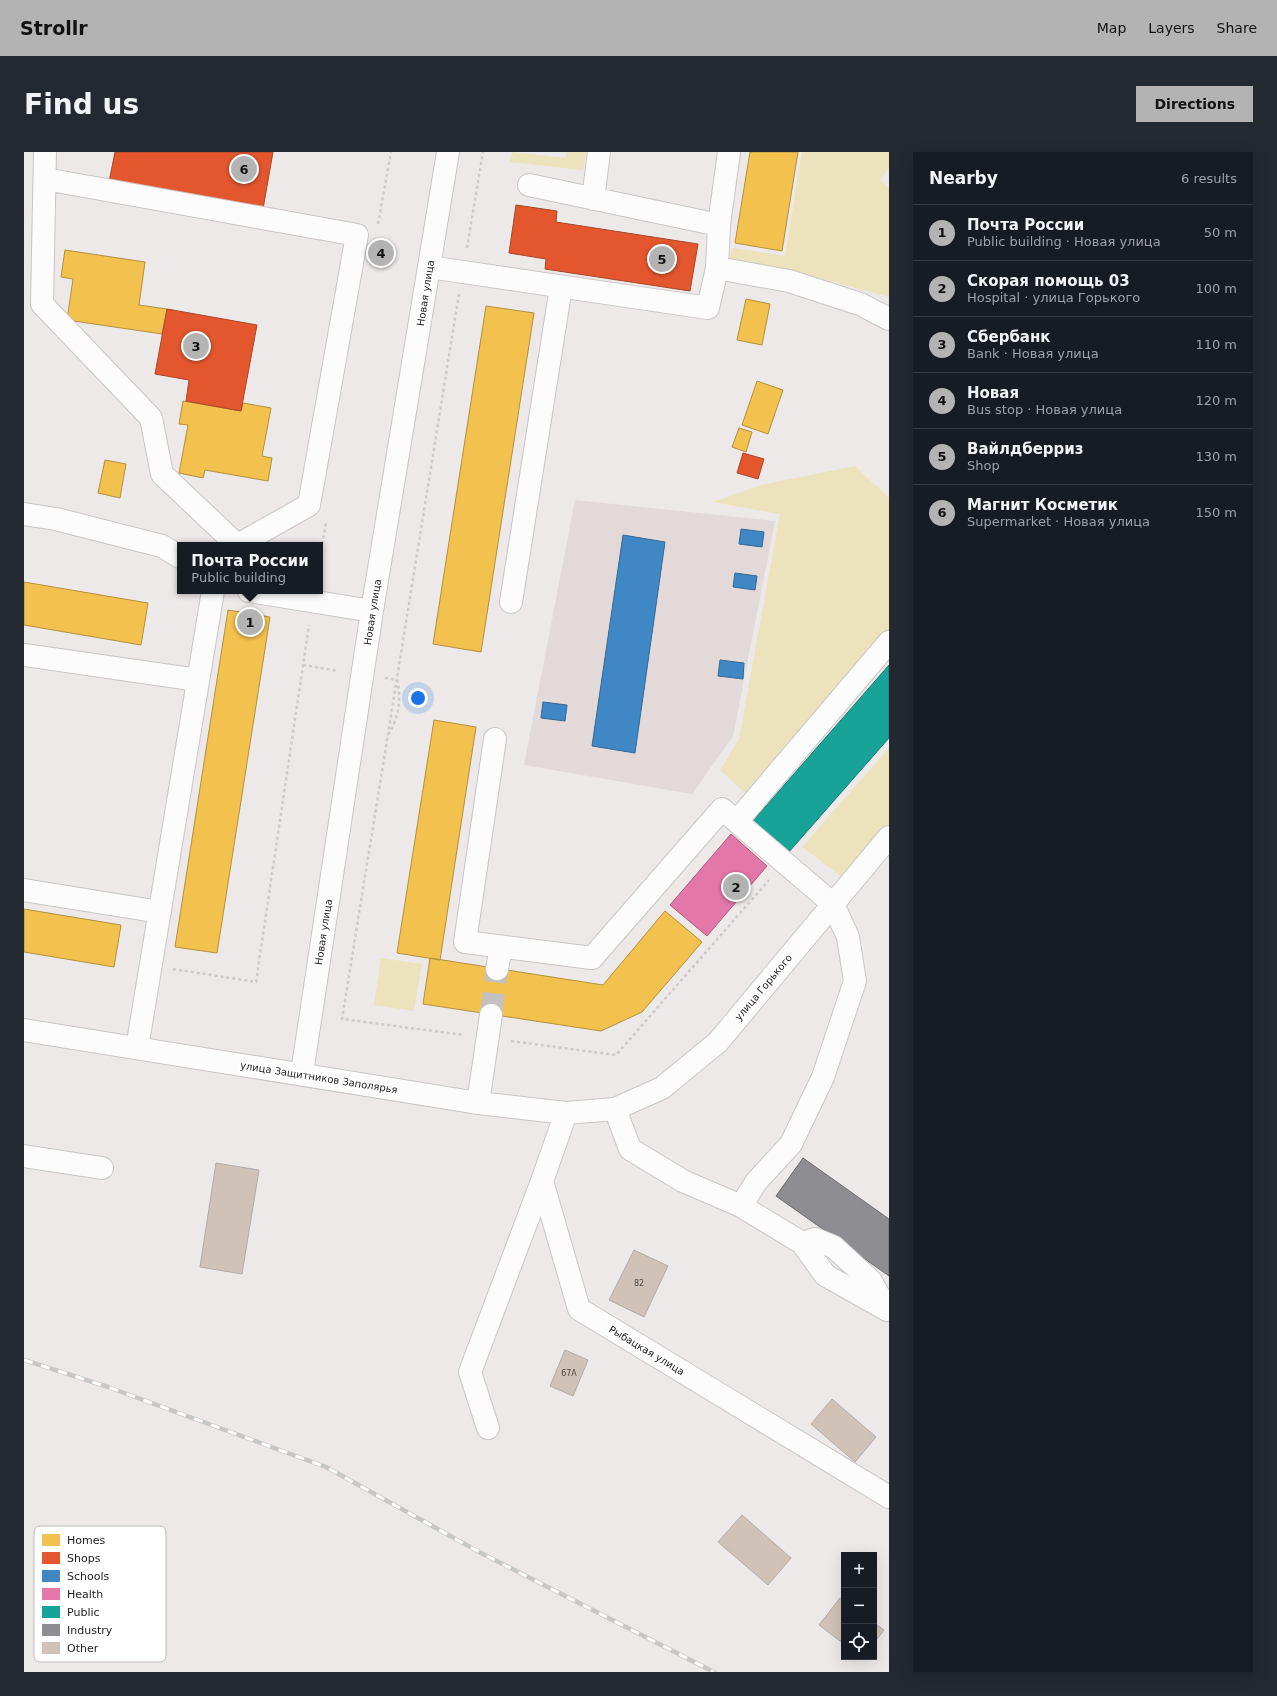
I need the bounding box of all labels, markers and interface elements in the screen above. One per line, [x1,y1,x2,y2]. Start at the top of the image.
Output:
text: Strollr [20,17,88,39]
text: Map [1097,20,1126,36]
text: Layers [1148,20,1195,36]
text: Share [1217,20,1257,36]
button: Directions [1136,86,1253,122]
text: Find us [24,88,139,121]
pin: 6 [231,154,257,184]
text: Nearby [929,168,998,188]
text: 6 results [1181,171,1237,186]
text: Почта России [967,216,1084,234]
text: 1 [937,225,947,240]
text: 50 m [1204,225,1237,240]
text: Public building · Новая улица [967,234,1161,249]
pin: 4 [368,238,394,268]
pin: 5 [649,244,675,274]
street label: Новая улица [415,259,436,327]
text: Скорая помощь 03 [967,272,1130,290]
text: 2 [937,281,947,296]
text: 100 m [1195,281,1237,296]
text: Hospital · улица Горького [967,290,1140,305]
text: Сбербанк [967,328,1051,346]
pin: 3 [183,331,209,361]
text: 3 [937,337,947,352]
text: 110 m [1195,337,1237,352]
text: Bank · Новая улица [967,346,1099,361]
text: Новая [967,384,1019,402]
text: 4 [937,393,947,408]
text: 120 m [1195,393,1237,408]
text: Bus stop · Новая улица [967,402,1122,417]
text: Вайлдберриз [967,440,1084,458]
text: 5 [937,449,947,464]
text: 130 m [1195,449,1237,464]
text: Shop [967,458,1000,473]
text: Магнит Косметик [967,496,1118,514]
text: 6 [937,505,947,520]
text: 150 m [1195,505,1237,520]
text: Supermarket · Новая улица [967,514,1150,529]
popup [177,542,323,594]
text: Почта России [191,552,309,570]
text: Public building [191,570,286,585]
street label: Новая улица [362,578,383,646]
pin: 1 [237,607,263,637]
your location [408,688,428,708]
pin: 2 [723,872,749,902]
street label: Новая улица [313,898,334,966]
street label: улица Горького [733,952,794,1023]
street label: улица Защитников Заполярья [239,1060,398,1095]
house number: 82 [634,1279,644,1288]
street label: Рыбацкая улица [607,1324,686,1377]
house number: 67А [561,1369,577,1378]
legend [34,1526,166,1662]
text: Homes [67,1534,105,1547]
text: Shops [67,1552,101,1565]
map controls [841,1552,877,1660]
button: + [841,1552,877,1588]
text: Schools [67,1570,110,1583]
text: Health [67,1588,103,1601]
button: − [841,1588,877,1624]
text: Public [67,1606,100,1619]
text: Industry [67,1624,113,1637]
button: locate [841,1624,877,1660]
text: Other [67,1642,99,1655]

